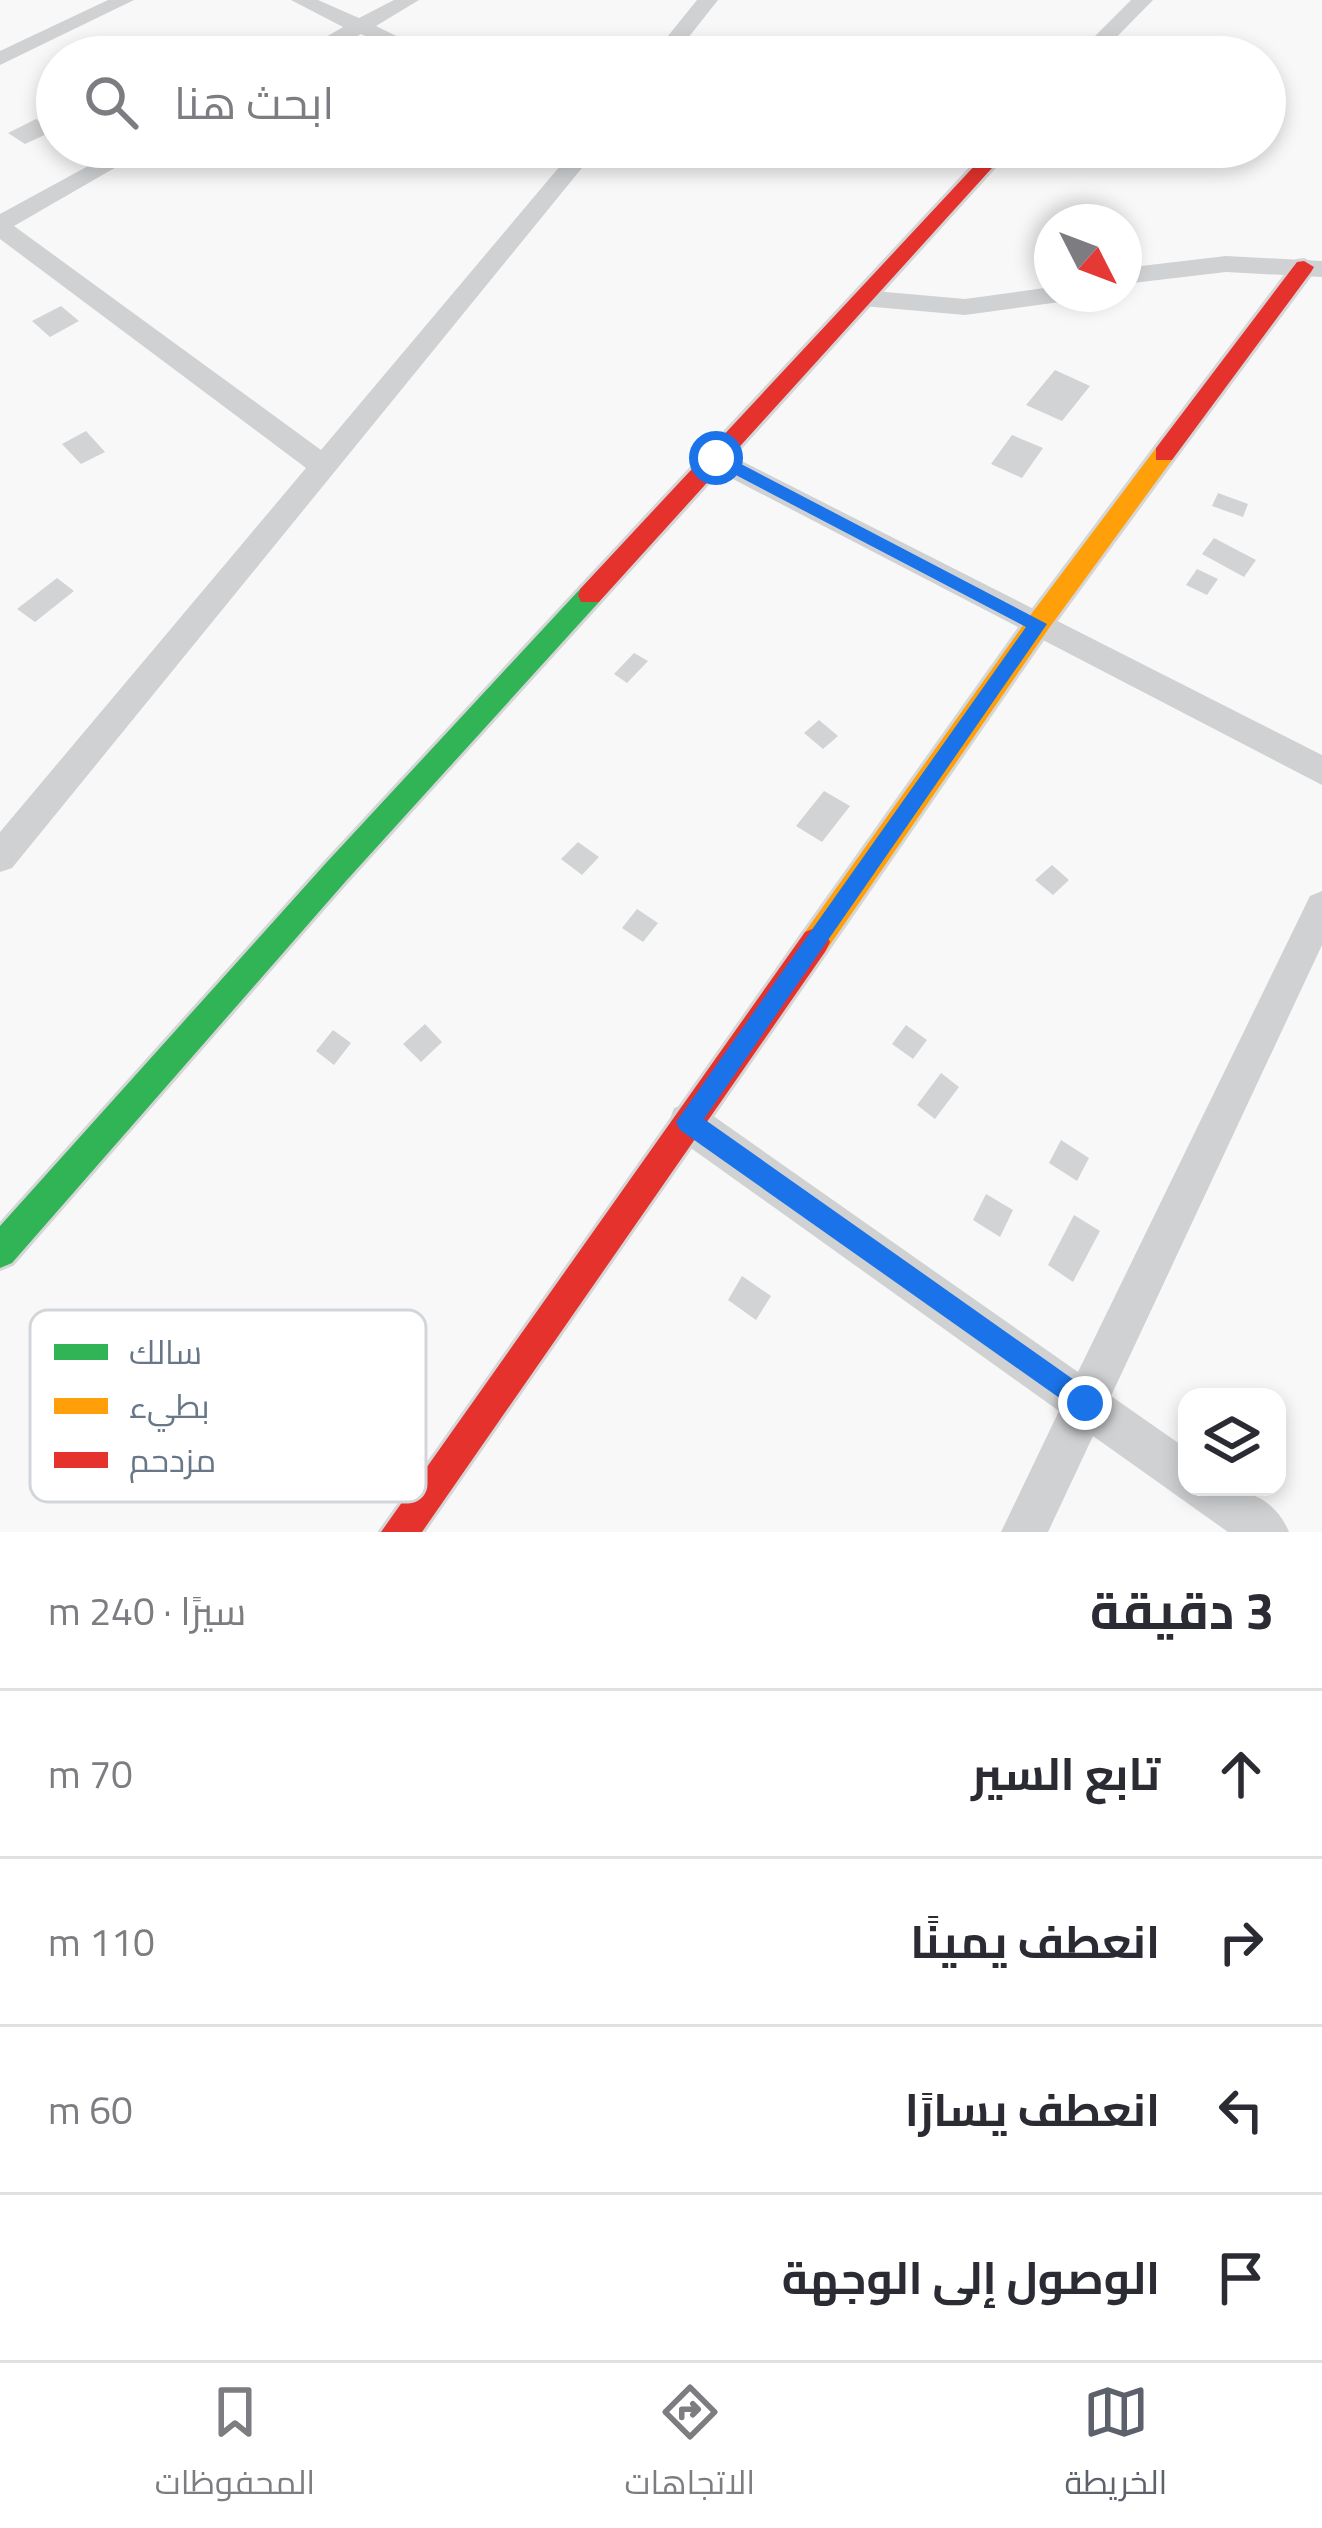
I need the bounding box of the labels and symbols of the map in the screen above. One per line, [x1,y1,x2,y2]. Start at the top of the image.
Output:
north arrow [1034,204,1142,312]
route start [689,431,743,485]
legend [30,1310,426,1502]
text: سالك [129,1327,202,1377]
route end [1058,1376,1112,1430]
text: بطيء [129,1381,210,1432]
text: مزدحم [129,1435,216,1485]

